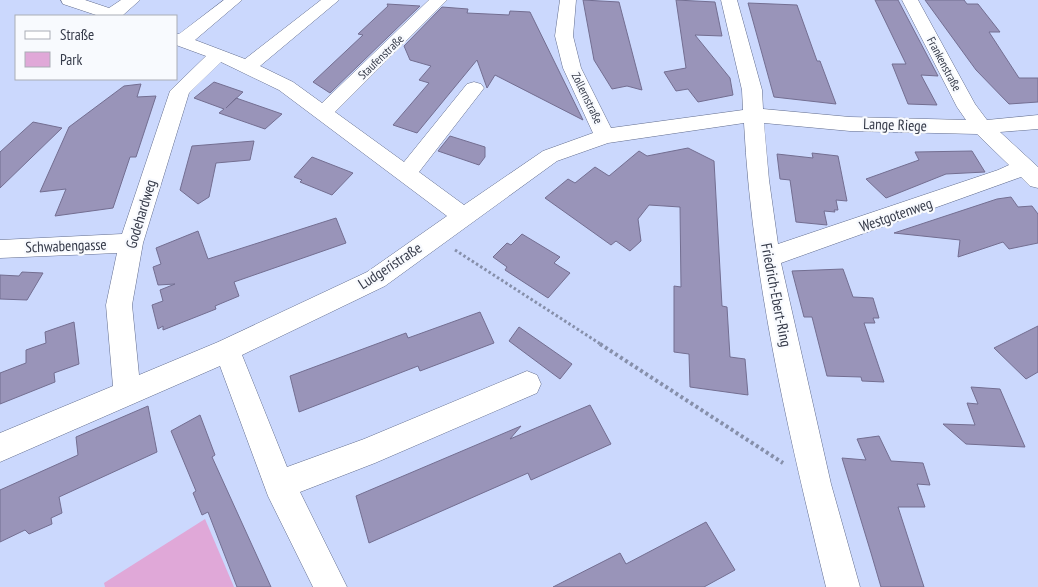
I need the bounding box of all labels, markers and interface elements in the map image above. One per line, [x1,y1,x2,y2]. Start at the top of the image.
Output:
legend [15,15,178,80]
text: Straße [60,25,94,44]
street label: Staufenstraße [355,31,407,82]
street label: Frankenstraße [924,34,965,94]
text: Park [60,50,82,69]
street label: Zollernstraße [569,70,606,126]
street label: Lange Riege [863,114,927,135]
street label: Godehardweg [121,177,160,251]
street label: Westgotenweg [857,193,935,236]
street label: Schwabengasse [25,235,107,256]
street label: Ludgeristraße [354,238,425,293]
street label: Friedrich-Ebert-Ring [757,241,796,348]

